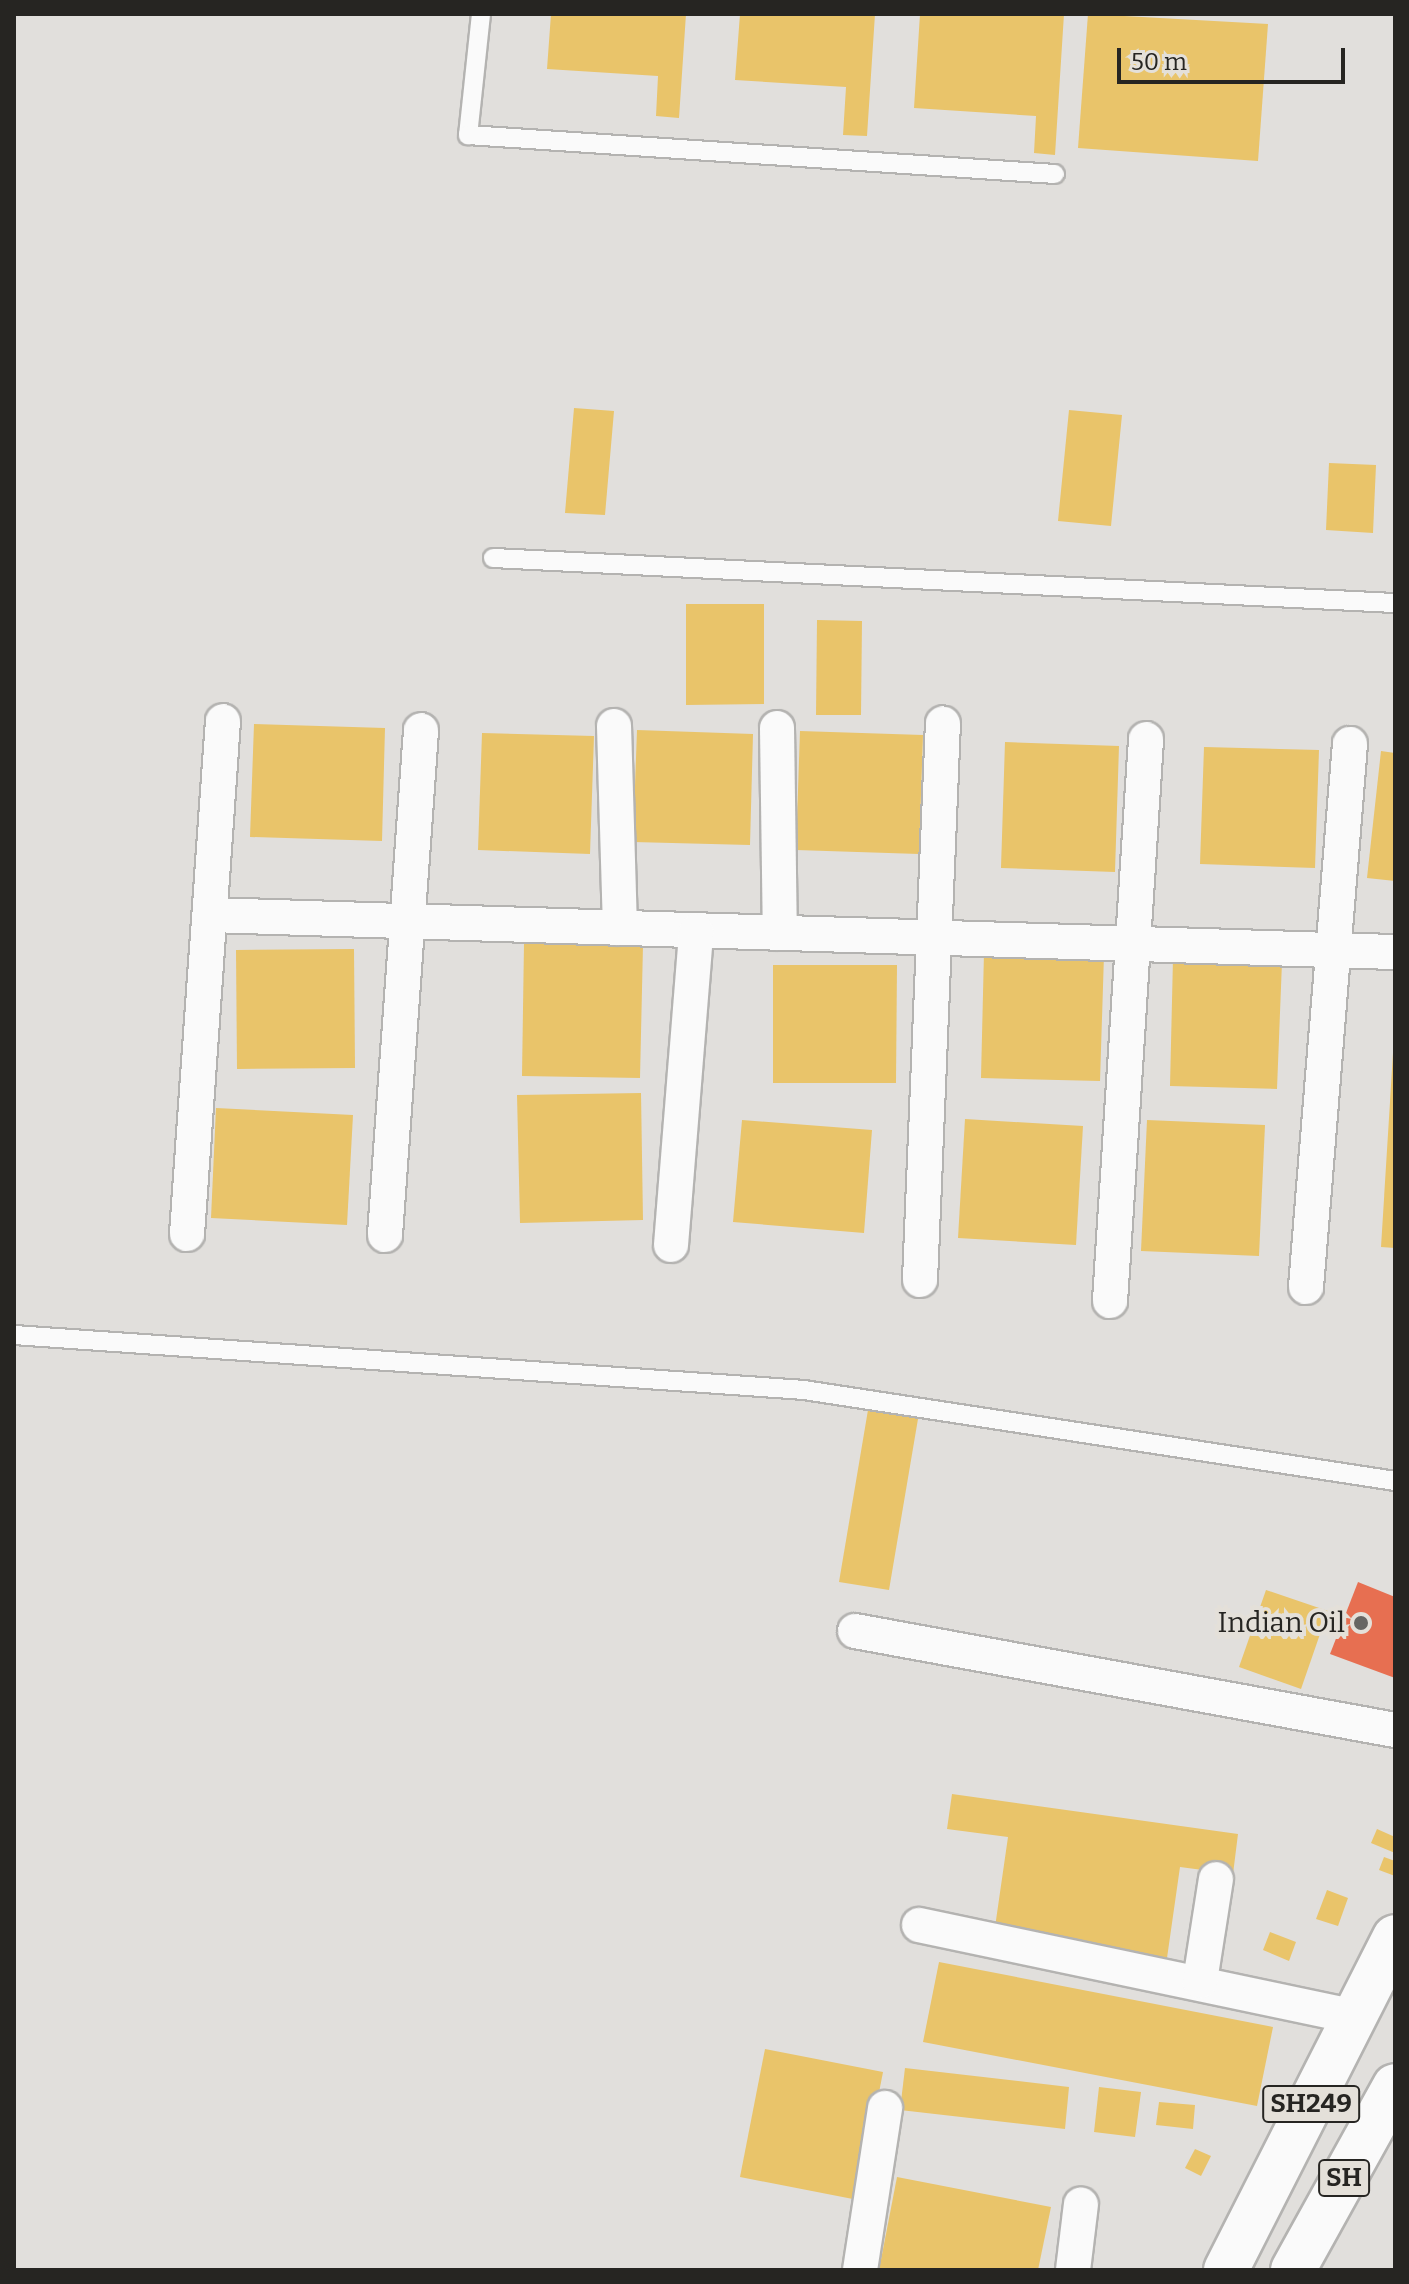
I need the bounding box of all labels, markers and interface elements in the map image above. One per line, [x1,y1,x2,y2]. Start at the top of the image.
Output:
scale bar [1121,32,1349,82]
text: 50 m [1131,48,1187,76]
place label: Indian Oil [1217,1606,1345,1640]
marker: Indian Oil [1352,1614,1370,1632]
road number: SH249 [1261,2082,1361,2126]
road number: SH [1318,2156,1370,2200]

